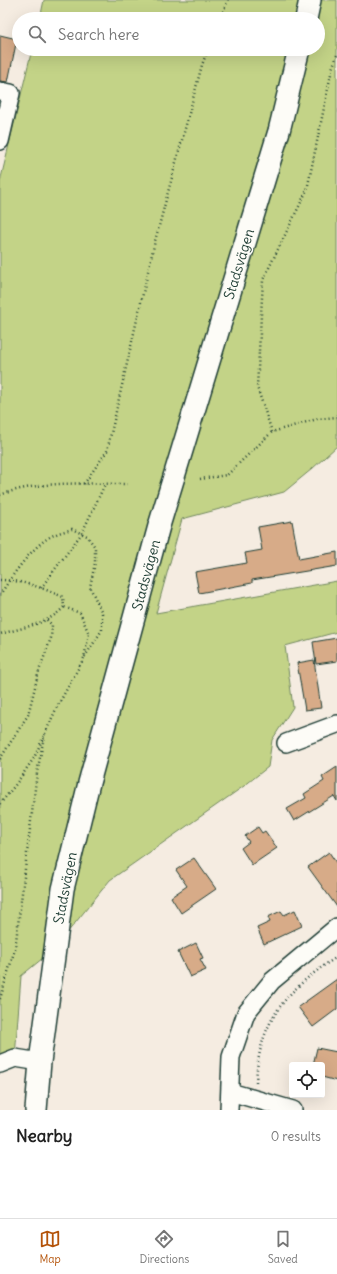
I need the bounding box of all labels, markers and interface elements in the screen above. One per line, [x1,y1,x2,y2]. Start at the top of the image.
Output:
search box [12,12,325,56]
icon: search [26,23,48,45]
text: Search here [58,25,139,44]
street label: Stadsvägen [220,226,258,302]
street label: Stadsvägen [128,537,164,613]
street label: Stadsvägen [49,850,81,926]
map controls [289,1062,325,1098]
button: locate [289,1062,325,1098]
text: Nearby [16,1125,72,1147]
text: 0 results [271,1128,321,1145]
tab: Map [39,1228,61,1266]
tab: Directions [140,1228,189,1266]
tab: Saved [268,1228,298,1266]

